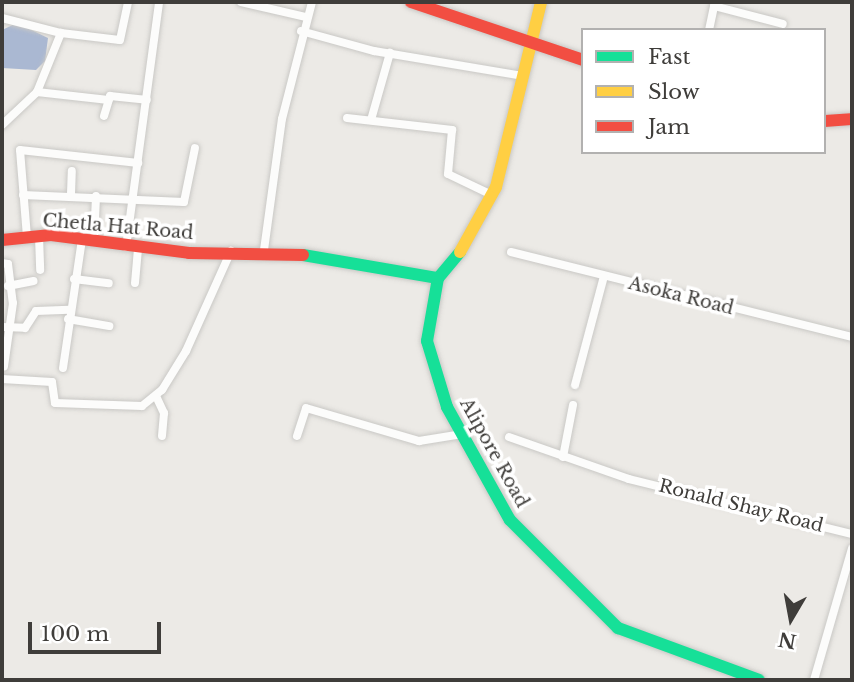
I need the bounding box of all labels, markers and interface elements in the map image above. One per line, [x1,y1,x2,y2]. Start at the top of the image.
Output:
legend [581,28,826,154]
text: Fast [648,44,690,70]
text: Slow [648,79,700,105]
text: Jam [648,114,690,140]
street label: Chetla Hat Road [42,210,194,244]
street label: Asoka Road [626,272,736,320]
street label: Alipore Road [455,395,533,511]
street label: Ronald Shay Road [656,475,826,537]
north arrow [756,584,826,654]
scale bar [32,608,164,652]
text: 100 m [41,621,109,647]
text: N [776,627,798,653]

